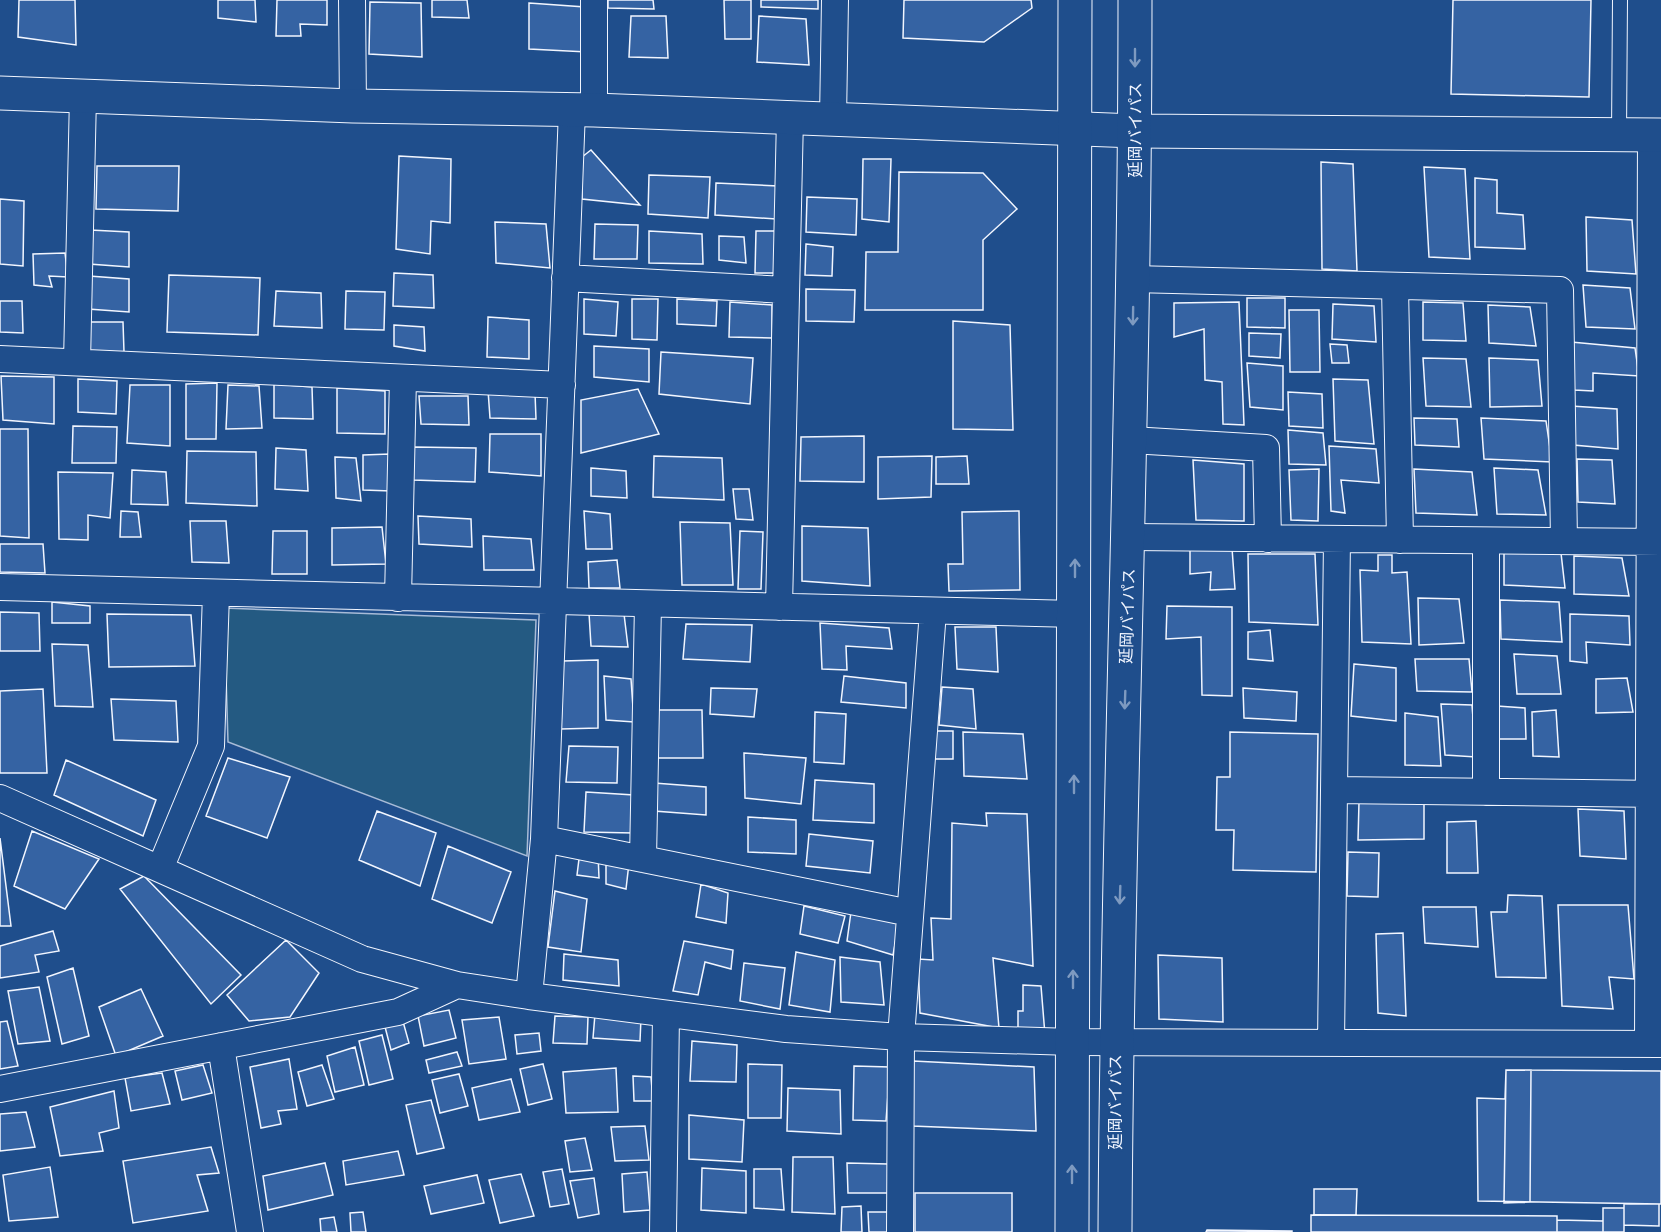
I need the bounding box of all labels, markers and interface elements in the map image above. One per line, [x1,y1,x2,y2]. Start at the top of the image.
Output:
one-way arrow [1129,48,1141,68]
street label: 延岡バイパス [1126,82,1144,178]
one-way arrow [1127,306,1139,326]
one-way arrow [1069,558,1081,578]
street label: 延岡バイパス [1116,568,1138,664]
one-way arrow [1119,690,1131,710]
one-way arrow [1068,774,1080,794]
one-way arrow [1114,885,1126,905]
one-way arrow [1067,969,1079,989]
street label: 延岡バイパス [1106,1054,1124,1150]
one-way arrow [1066,1164,1078,1184]

